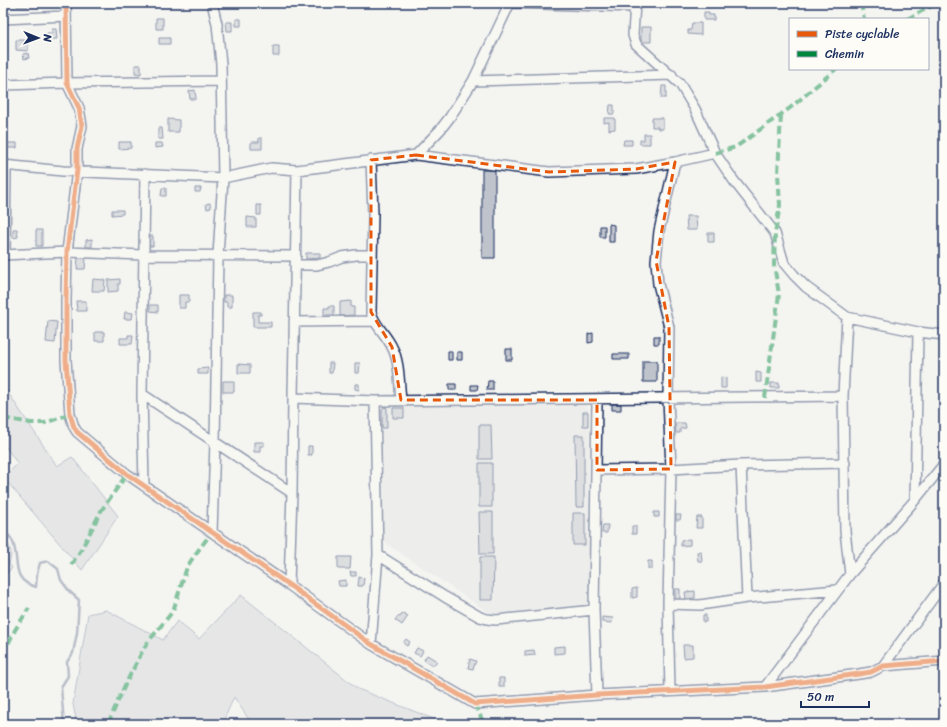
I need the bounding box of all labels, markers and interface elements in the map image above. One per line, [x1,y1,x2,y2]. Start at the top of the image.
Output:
north arrow [18,18,58,58]
legend [789,18,929,70]
text: Piste cyclable [825,23,899,45]
text: N [38,33,57,43]
text: Chemin [825,43,864,65]
scale bar [801,683,869,709]
text: 50 m [807,686,834,708]

